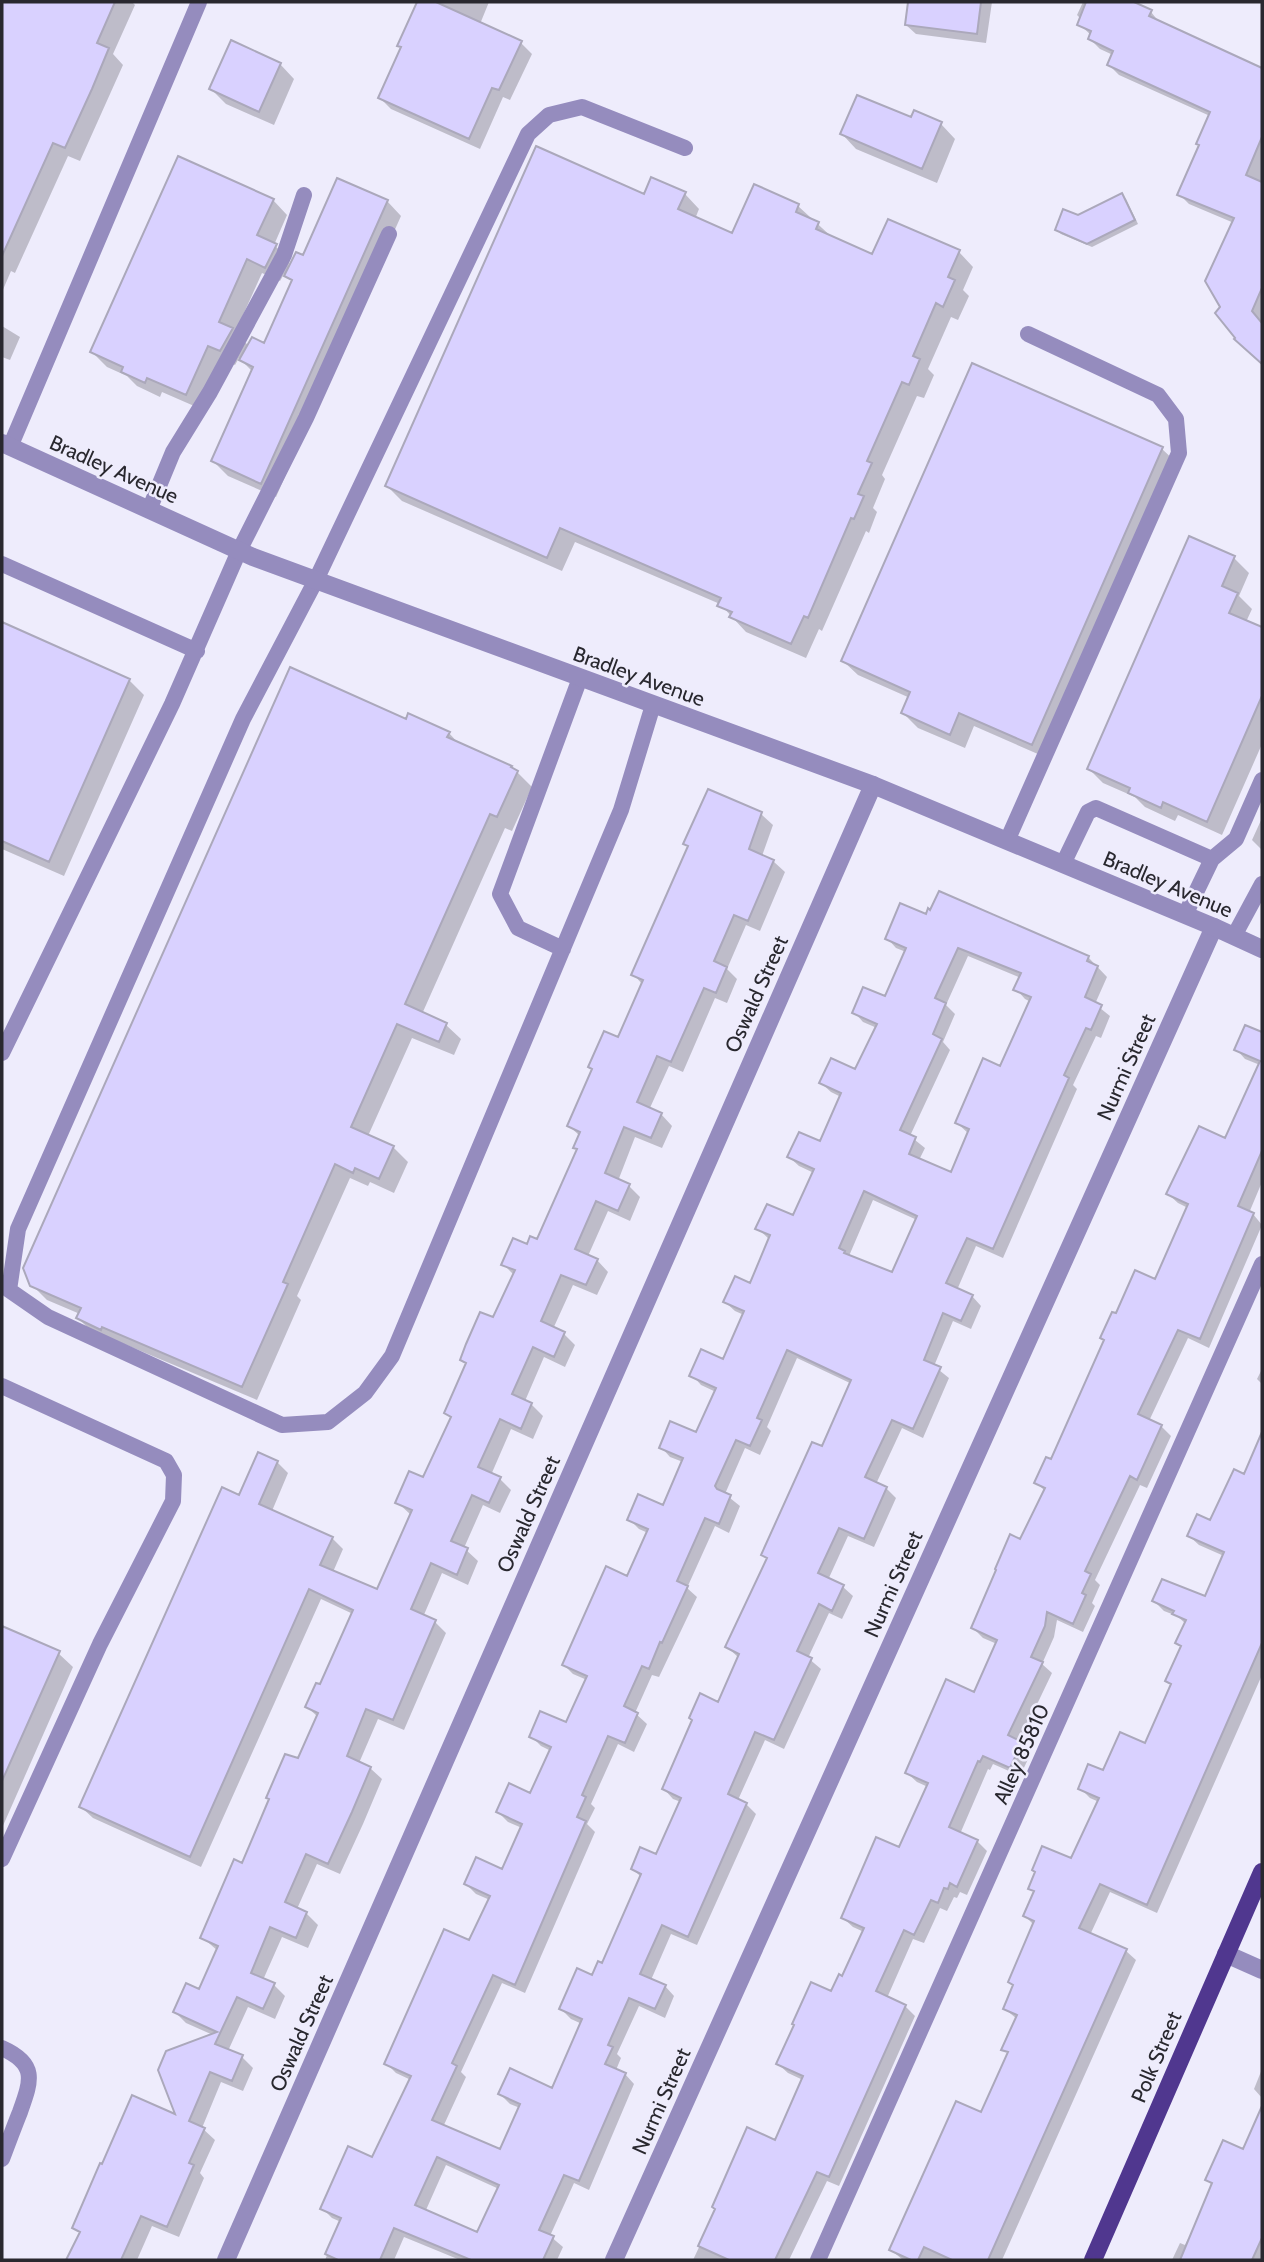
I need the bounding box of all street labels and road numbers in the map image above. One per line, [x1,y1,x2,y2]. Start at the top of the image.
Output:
street label: Bradley Avenue [46,430,182,509]
street label: Bradley Avenue [570,641,708,711]
street label: Bradley Avenue [1100,846,1237,923]
street label: Oswald Street [719,932,793,1056]
street label: Nurmi Street [1091,1010,1161,1124]
street label: Oswald Street [491,1452,565,1576]
street label: Nurmi Street [858,1527,928,1641]
street label: Alley 85810 [988,1700,1054,1808]
street label: Oswald Street [264,1971,338,2095]
street label: Polk Street [1126,2008,1186,2106]
street label: Nurmi Street [626,2044,696,2158]

